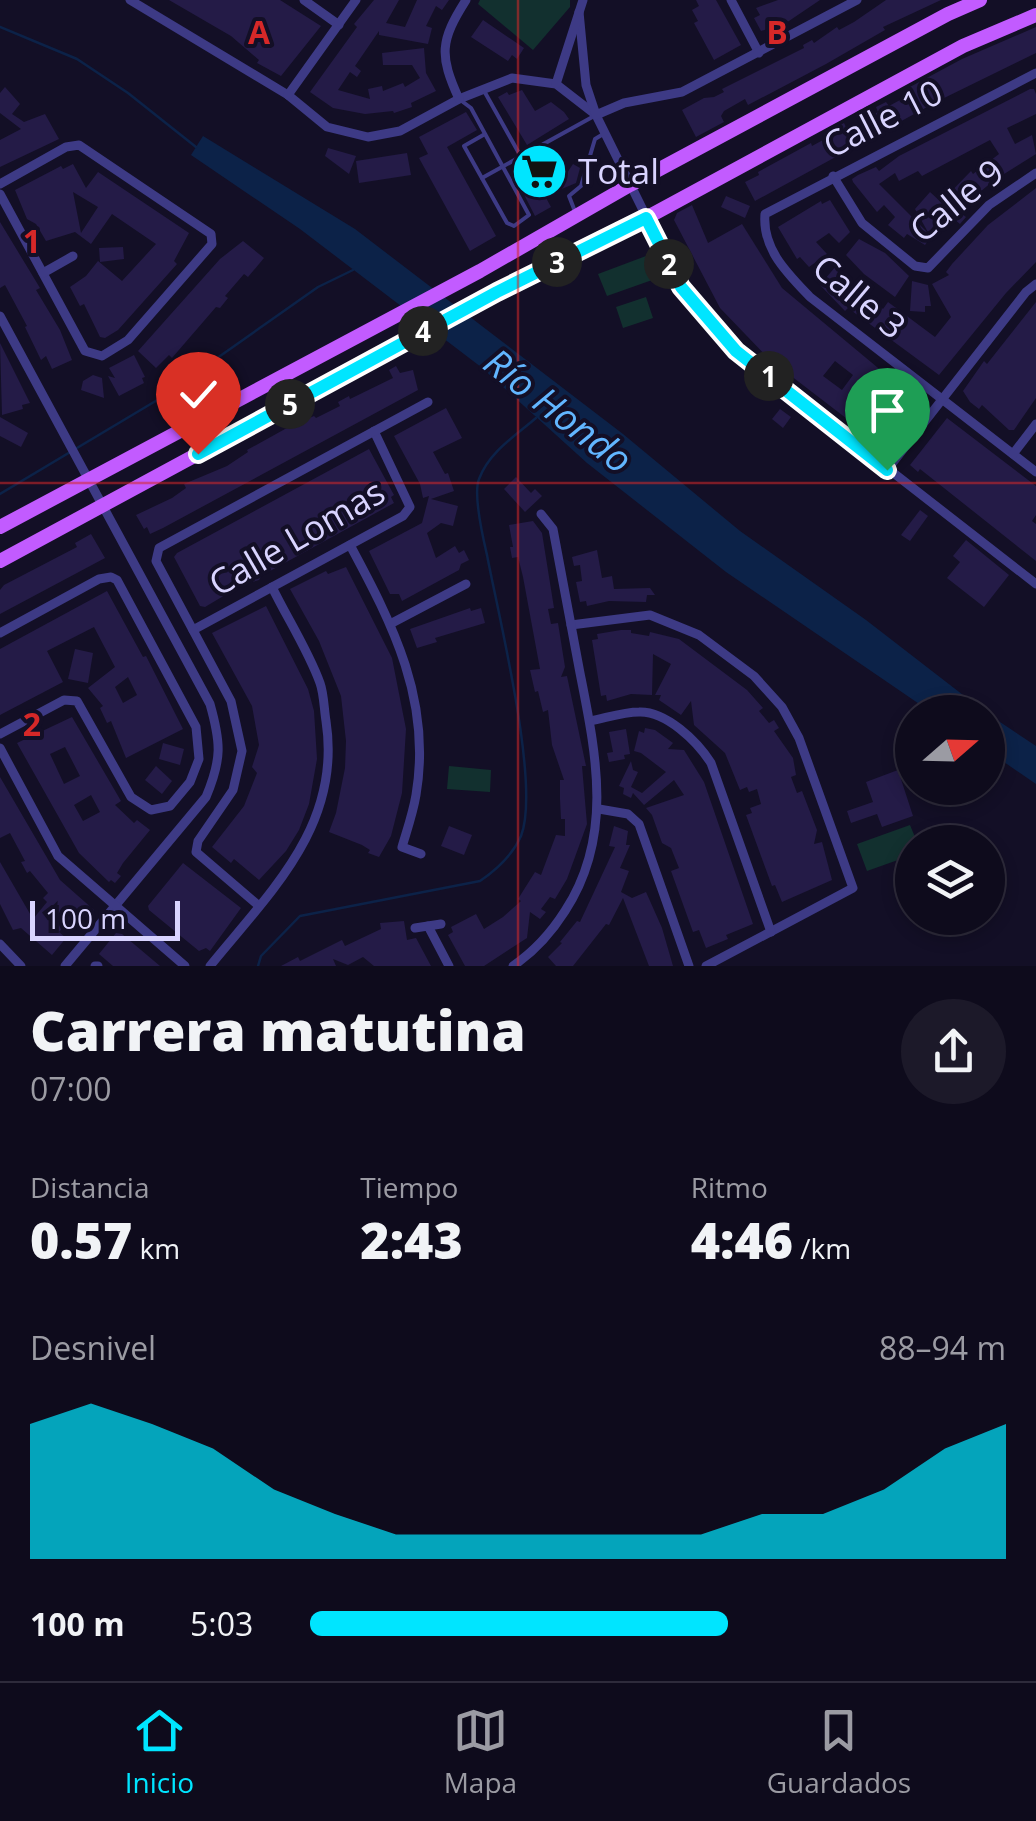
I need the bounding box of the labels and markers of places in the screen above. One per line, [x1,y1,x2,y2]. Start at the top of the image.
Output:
supermarket icon: Total [509,142,569,202]
place label: Total [578,147,659,194]
pin: 3 [532,237,582,287]
pin: 2 [644,239,694,289]
pin: 4 [398,306,448,356]
pin: 1 [744,351,794,401]
pin [156,352,241,455]
pin [845,368,930,471]
pin: 5 [265,379,315,429]

